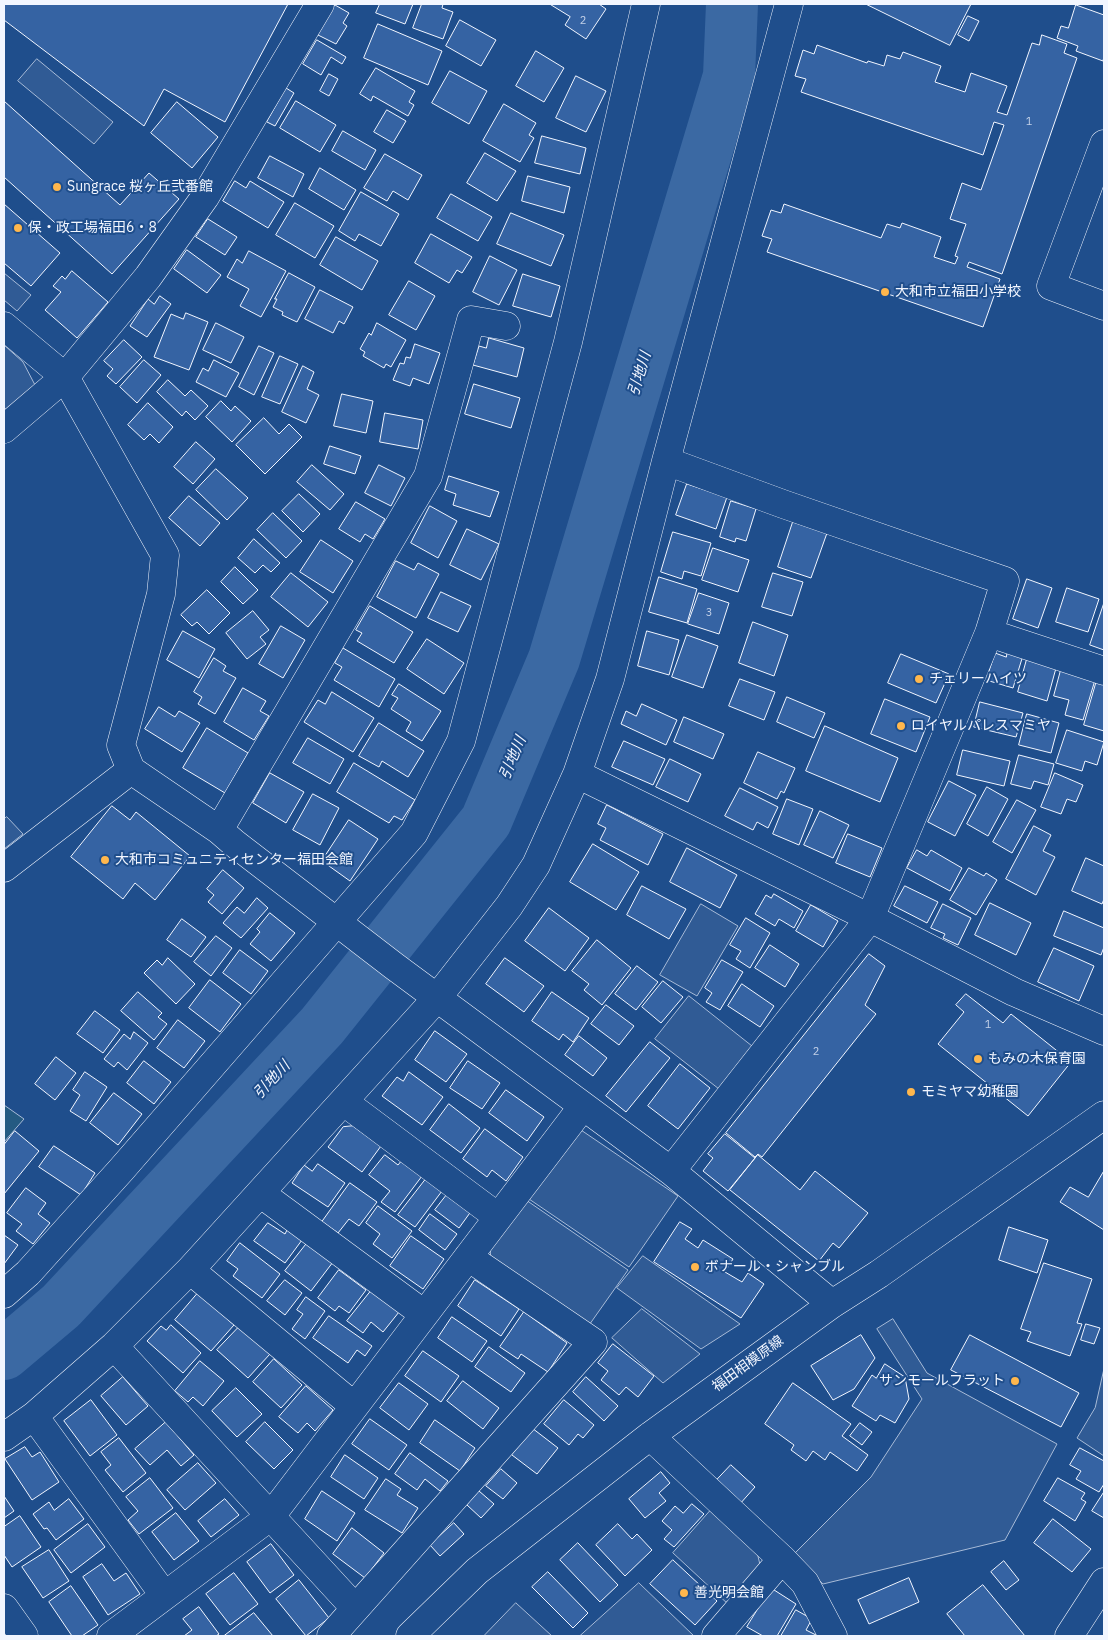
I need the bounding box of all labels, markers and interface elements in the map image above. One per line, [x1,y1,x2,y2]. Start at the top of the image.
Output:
house number: 2 [580,14,586,28]
house number: 1 [1026,115,1032,129]
place label: Sungrace 桜ヶ丘弐番館 [67,179,213,195]
marker: Sungrace 桜ヶ丘弐番館 [51,181,63,193]
place label: 保・政工場福田6・8 [28,220,157,236]
marker: 保・政工場福田6・8 [12,222,24,234]
place label: 大和市立福田小学校 [895,284,1021,300]
marker: 大和市立福田小学校 [879,286,891,298]
water label: 引地川 [625,350,655,398]
house number: 3 [706,606,712,620]
place label: チェリーハイツ [929,671,1027,687]
marker: チェリーハイツ [913,673,925,685]
place label: ロイヤルパレスマミヤ [911,718,1051,734]
marker: ロイヤルパレスマミヤ [895,720,907,732]
water label: 引地川 [496,734,530,782]
place label: 大和市コミュニティセンター福田会館 [115,852,353,868]
marker: 大和市コミュニティセンター福田会館 [99,854,111,866]
house number: 1 [985,1018,991,1032]
house number: 2 [813,1045,819,1059]
place label: もみの木保育園 [988,1051,1086,1067]
marker: もみの木保育園 [972,1053,984,1065]
water label: 引地川 [250,1057,294,1103]
place label: モミヤマ幼稚園 [921,1084,1019,1100]
marker: モミヤマ幼稚園 [905,1086,917,1098]
place label: ボナール・シャンブル [705,1259,845,1275]
marker: ボナール・シャンブル [689,1261,701,1273]
street label: 福田相模原線 [709,1333,787,1395]
place label: サンモールフラット [879,1373,1005,1389]
marker: サンモールフラット [1009,1375,1021,1387]
place label: 善光明会館 [694,1585,764,1601]
marker: 善光明会館 [678,1587,690,1599]

